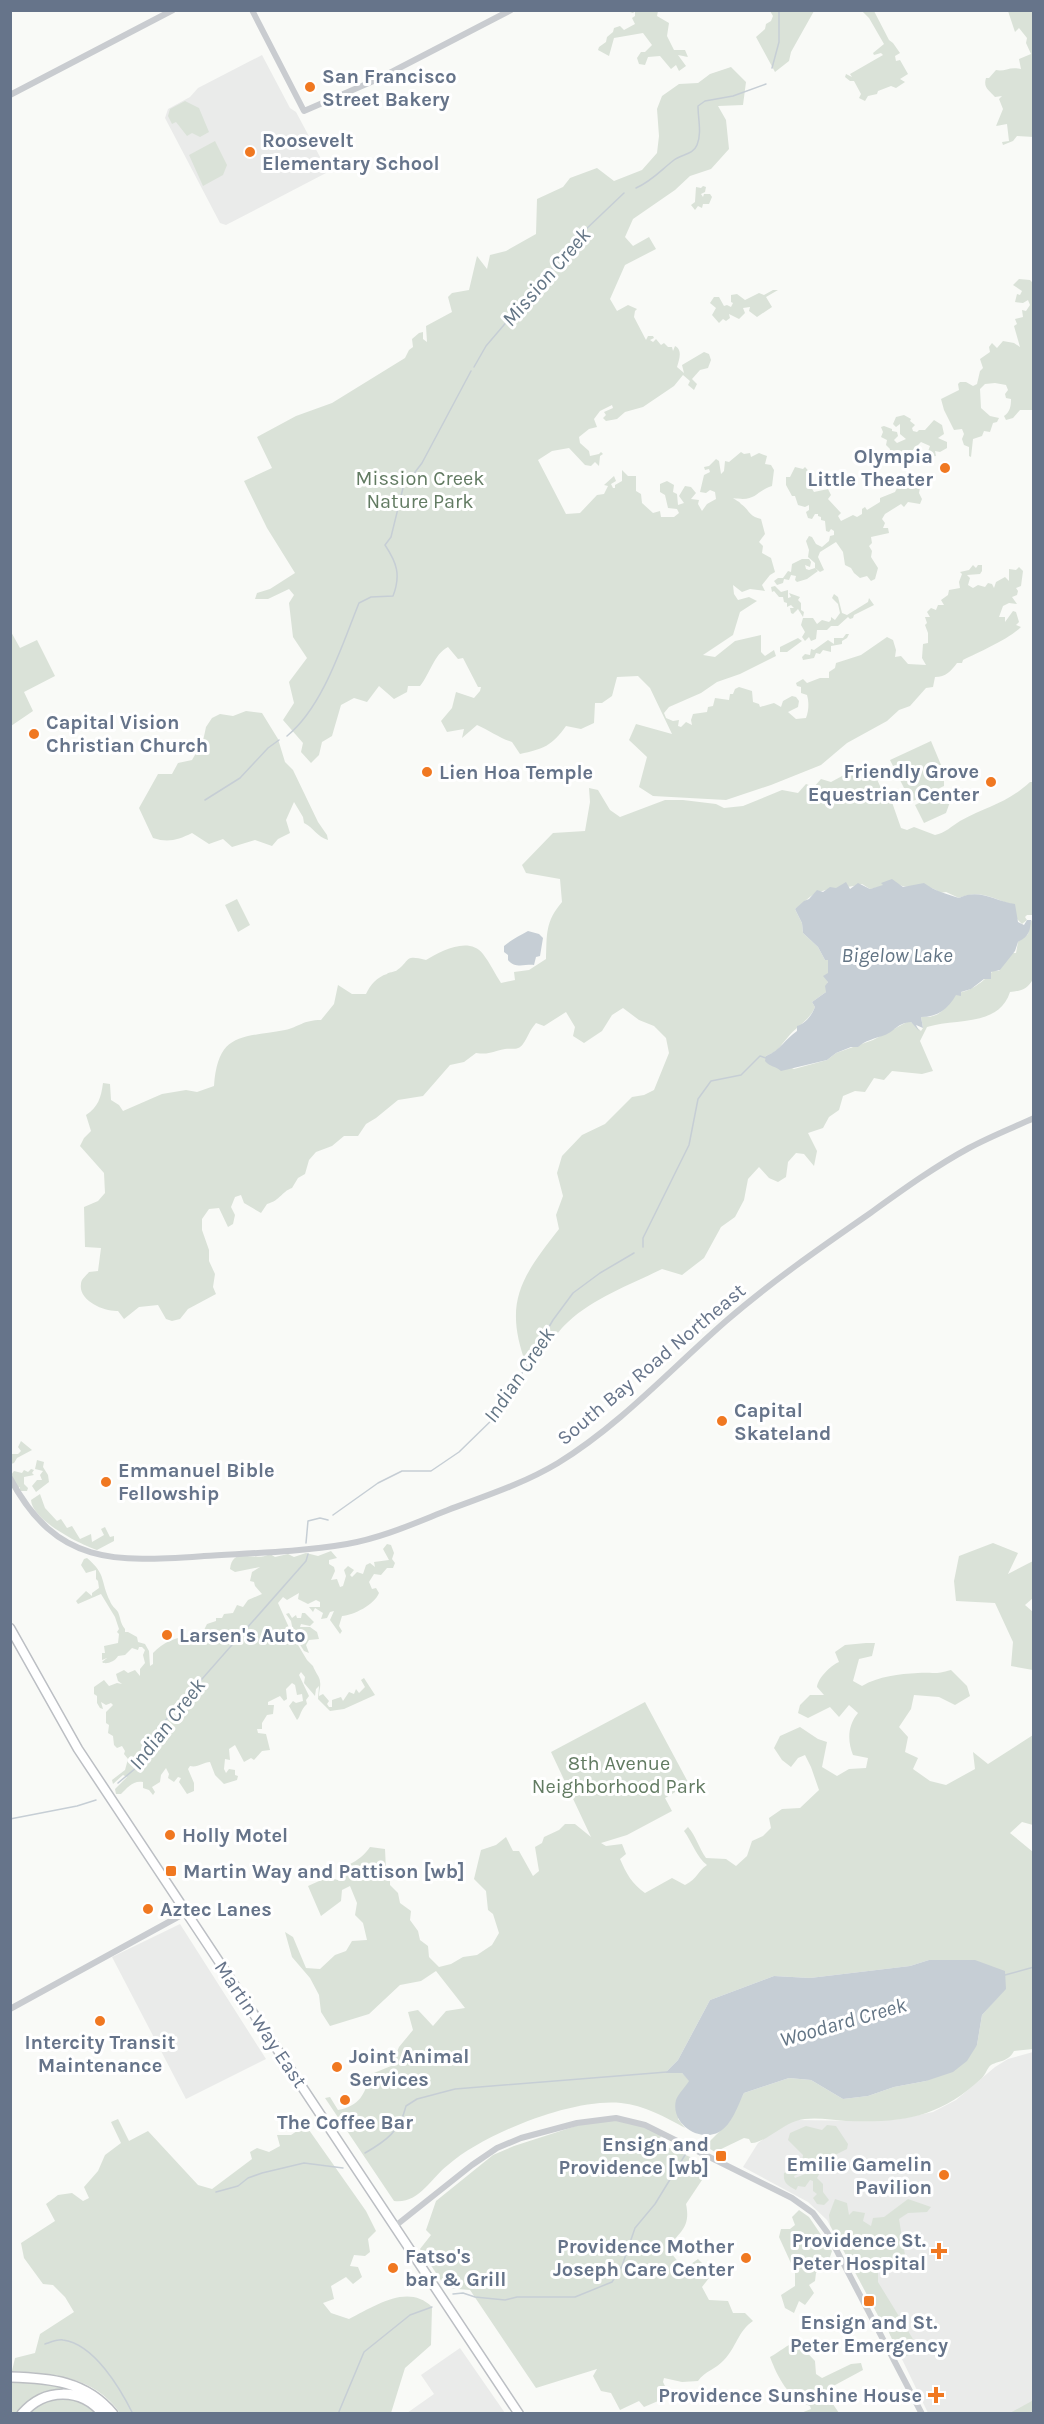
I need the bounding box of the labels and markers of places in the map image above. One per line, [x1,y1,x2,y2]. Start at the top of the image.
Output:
place label: San Francisco Street Bakery [322,65,457,111]
marker: San Francisco Street Bakery [303,80,317,94]
place label: Roosevelt Elementary School [262,129,440,175]
marker: Roosevelt Elementary School [243,145,257,159]
place label: Olympia Little Theater [807,445,933,491]
marker: Olympia Little Theater [938,461,952,475]
place label: Capital Vision Christian Church [46,711,208,757]
marker: Capital Vision Christian Church [27,727,41,741]
place label: Friendly Grove Equestrian Center [808,760,979,806]
place label: Lien Hoa Temple [439,761,593,784]
marker: Lien Hoa Temple [420,765,434,779]
marker: Friendly Grove Equestrian Center [984,775,998,789]
place label: Capital Skateland [734,1399,831,1445]
marker: Capital Skateland [715,1414,729,1428]
place label: Emmanuel Bible Fellowship [118,1459,275,1505]
marker: Emmanuel Bible Fellowship [99,1475,113,1489]
place label: Larsen's Auto [179,1624,306,1647]
marker: Larsen's Auto [160,1628,174,1642]
place label: Holly Motel [182,1824,288,1847]
marker: Holly Motel [163,1828,177,1842]
place label: Martin Way and Pattison [wb] [183,1860,465,1883]
marker: Martin Way and Pattison [wb] [164,1864,178,1878]
place label: Aztec Lanes [160,1898,272,1921]
marker: Aztec Lanes [141,1902,155,1916]
marker: Intercity Transit Maintenance [93,2014,107,2028]
place label: Intercity Transit Maintenance [24,2031,176,2077]
place label: Joint Animal Services [349,2045,469,2091]
marker: Joint Animal Services [330,2060,344,2074]
marker: The Coffee Bar [338,2093,352,2107]
place label: The Coffee Bar [277,2111,413,2134]
place label: Ensign and Providence [wb] [559,2133,709,2179]
marker: Ensign and Providence [wb] [714,2149,728,2163]
place label: Emilie Gamelin Pavilion [786,2153,932,2199]
marker: Emilie Gamelin Pavilion [937,2168,951,2182]
place label: Providence St. Peter Hospital [792,2229,926,2275]
place label: Providence Mother Joseph Care Center [553,2235,734,2281]
marker: Providence St. Peter Hospital [930,2242,948,2260]
place label: Fatso's bar & Grill [405,2245,506,2291]
marker: Providence Mother Joseph Care Center [739,2251,753,2265]
marker: Fatso's bar & Grill [386,2261,400,2275]
marker: Ensign and St. Peter Emergency [862,2294,876,2308]
place label: Ensign and St. Peter Emergency [790,2311,948,2357]
place label: Providence Sunshine House [658,2384,922,2407]
marker: Providence Sunshine House [927,2386,945,2404]

